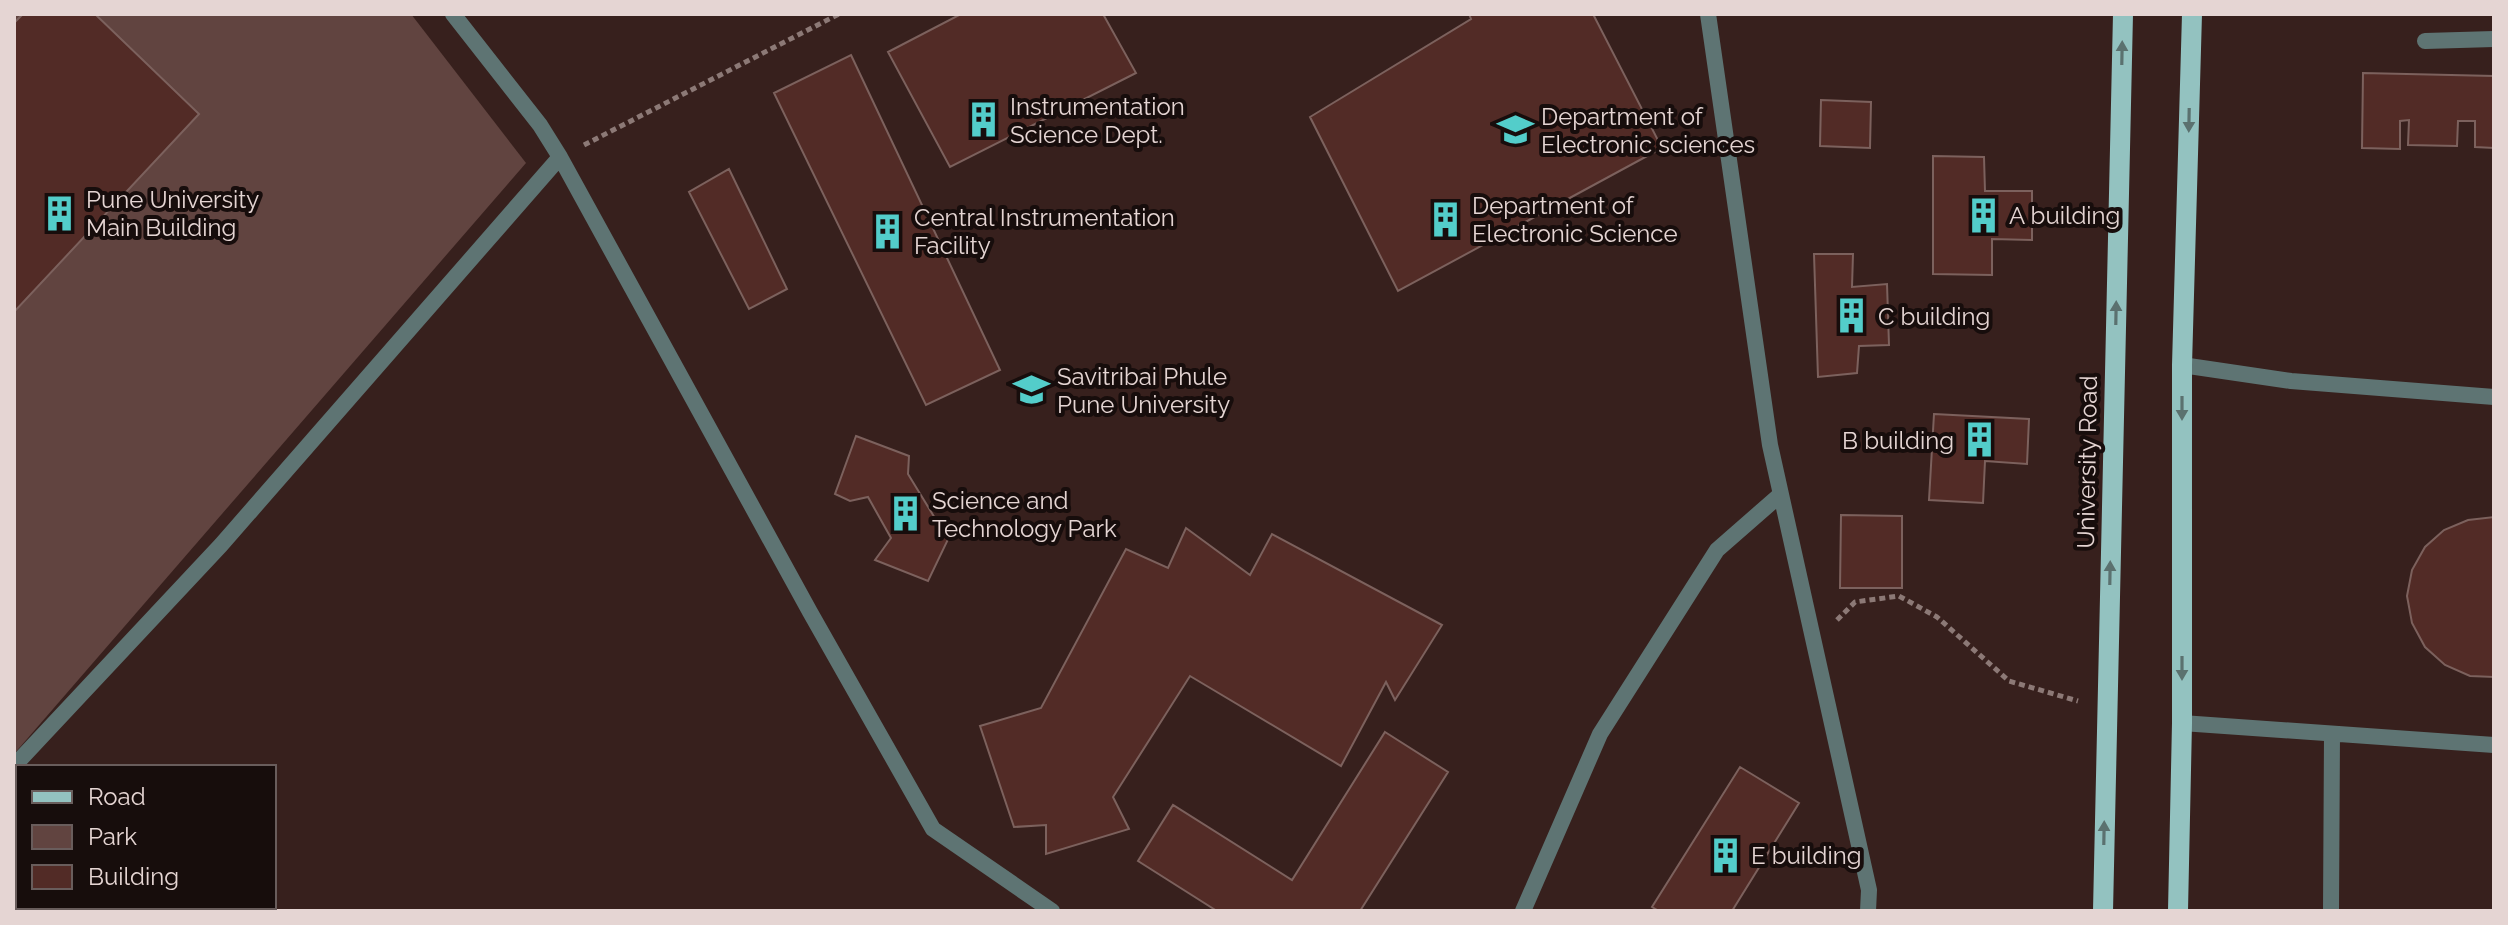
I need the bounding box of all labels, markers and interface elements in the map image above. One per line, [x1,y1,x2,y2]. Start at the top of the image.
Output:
one-way arrow [2116,40,2128,65]
place label: Instrumentation Science Dept. [1010,92,1185,149]
building icon: Instrumentation Science Dept. [965,101,1003,139]
place label: Department of Electronic sciences [1541,102,1755,159]
one-way arrow [2182,108,2195,133]
school or university icon: Department of Electronic sciences [1496,111,1534,149]
place label: Pune University Main Building [86,185,259,242]
place label: Department of Electronic Science [1472,191,1678,248]
building icon: Pune University Main Building [41,194,79,232]
building icon: A building [1964,196,2002,234]
building icon: Department of Electronic Science [1427,200,1465,238]
place label: A building [2009,201,2120,230]
place label: Central Instrumentation Facility [914,203,1175,260]
building icon: Central Instrumentation Facility [869,212,907,250]
building icon: C building [1833,297,1871,335]
one-way arrow [2110,300,2122,325]
place label: C building [1878,302,1990,331]
place label: Savitribai Phule Pune University [1057,362,1230,419]
school or university icon: Savitribai Phule Pune University [1012,371,1050,409]
street label: University Road [2071,375,2103,549]
one-way arrow [2176,396,2188,421]
building icon: B building [1961,421,1999,459]
place label: B building [1842,426,1954,455]
place label: Science and Technology Park [932,486,1117,543]
building icon: Science and Technology Park [887,495,925,533]
one-way arrow [2104,560,2117,585]
one-way arrow [2176,656,2188,681]
legend [16,765,276,909]
text: Road [88,782,146,811]
one-way arrow [2098,820,2111,845]
text: Park [88,822,137,851]
building icon: E building [1706,836,1744,874]
place label: E building [1751,841,1862,870]
text: Building [88,862,179,891]

